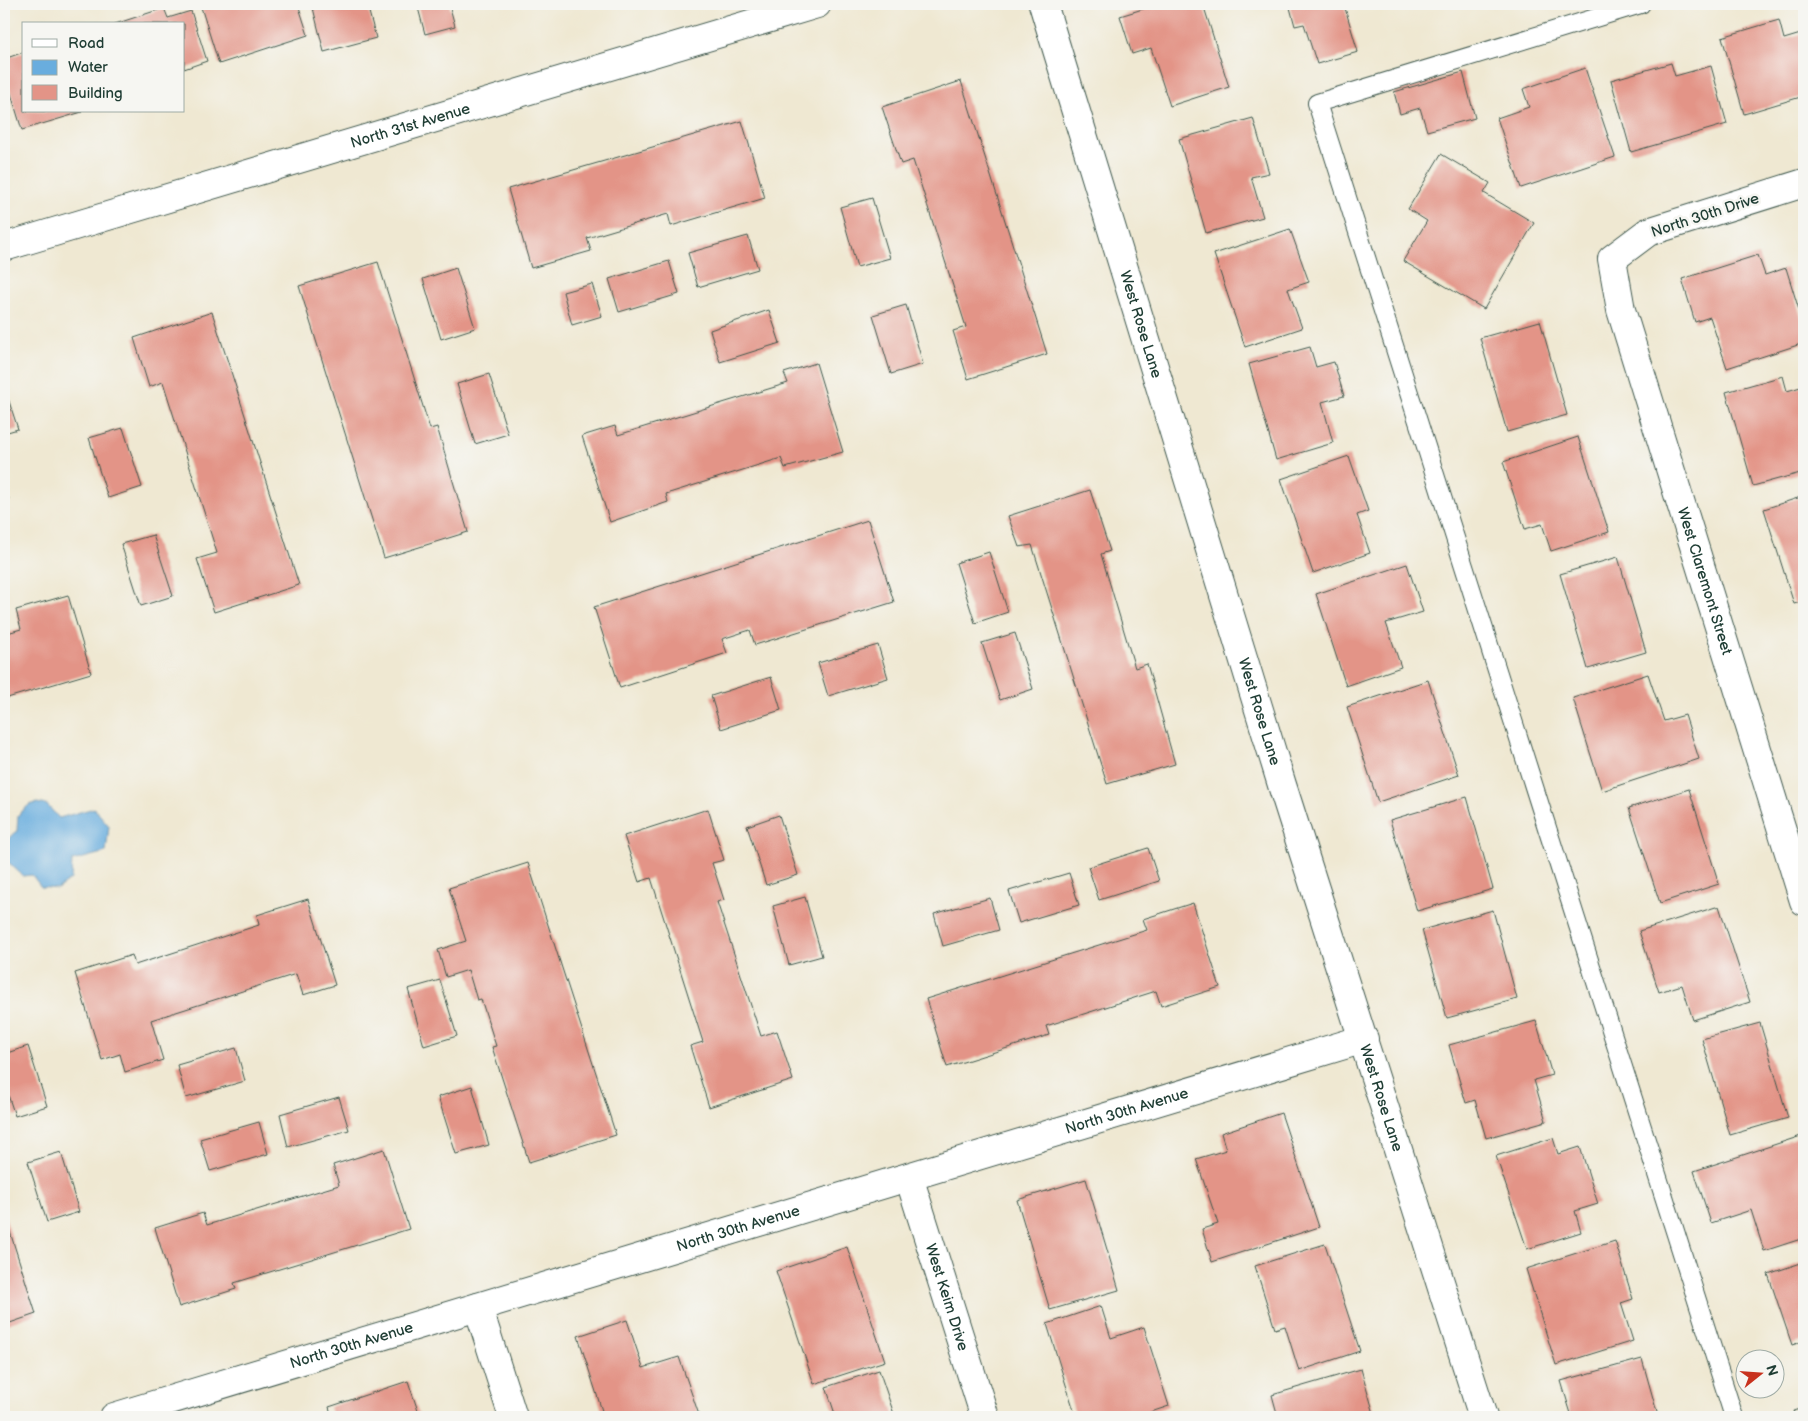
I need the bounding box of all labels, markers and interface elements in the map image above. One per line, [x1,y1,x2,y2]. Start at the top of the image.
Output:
legend [22,22,185,112]
text: Road [68,34,104,53]
text: Water [68,58,108,77]
text: Building [68,84,123,103]
street label: North 31st Avenue [348,99,473,153]
street label: North 30th Drive [1649,189,1762,242]
street label: West Rose Lane [1115,268,1166,381]
street label: West Claremont Street [1673,505,1736,658]
street label: West Rose Lane [1234,656,1284,768]
street label: West Rose Lane [1355,1042,1407,1154]
street label: North 30th Avenue [1063,1084,1191,1139]
street label: North 30th Avenue [674,1201,802,1256]
street label: West Keim Drive [921,1241,972,1353]
street label: North 30th Avenue [288,1318,416,1373]
north arrow [1736,1348,1786,1398]
text: N [1762,1363,1782,1378]

